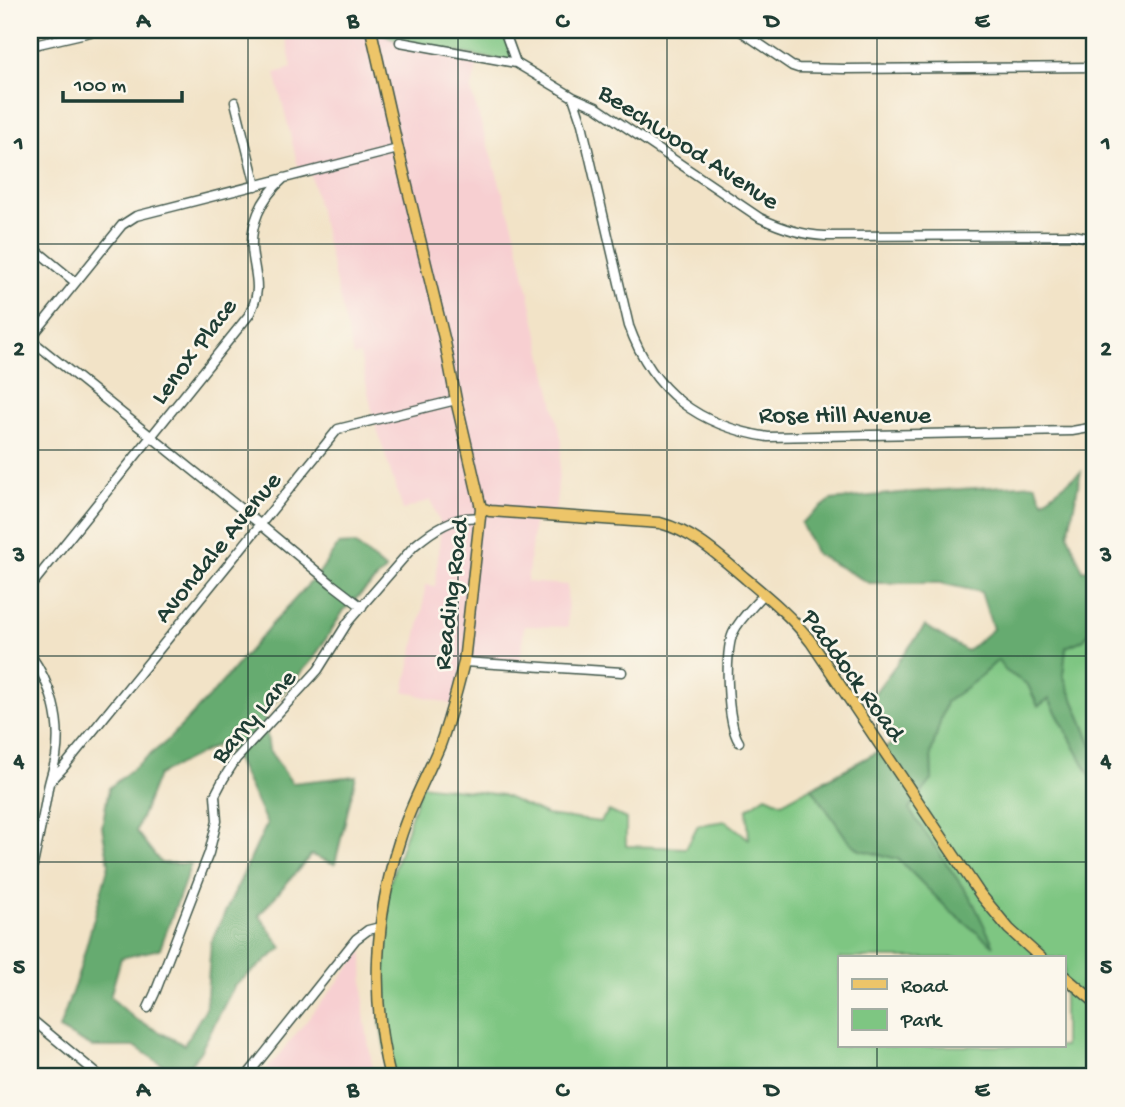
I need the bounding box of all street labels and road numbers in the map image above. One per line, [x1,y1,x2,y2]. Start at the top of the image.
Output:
street label: Beechwood Avenue [590,78,784,219]
street label: Lenox Place [145,293,246,412]
street label: Rose Hill Avenue [759,402,932,433]
street label: Avondale Avenue [149,466,290,631]
street label: Reading Road [429,515,478,672]
street label: Paddock Road [792,604,911,750]
street label: Barry Lane [205,664,305,772]

